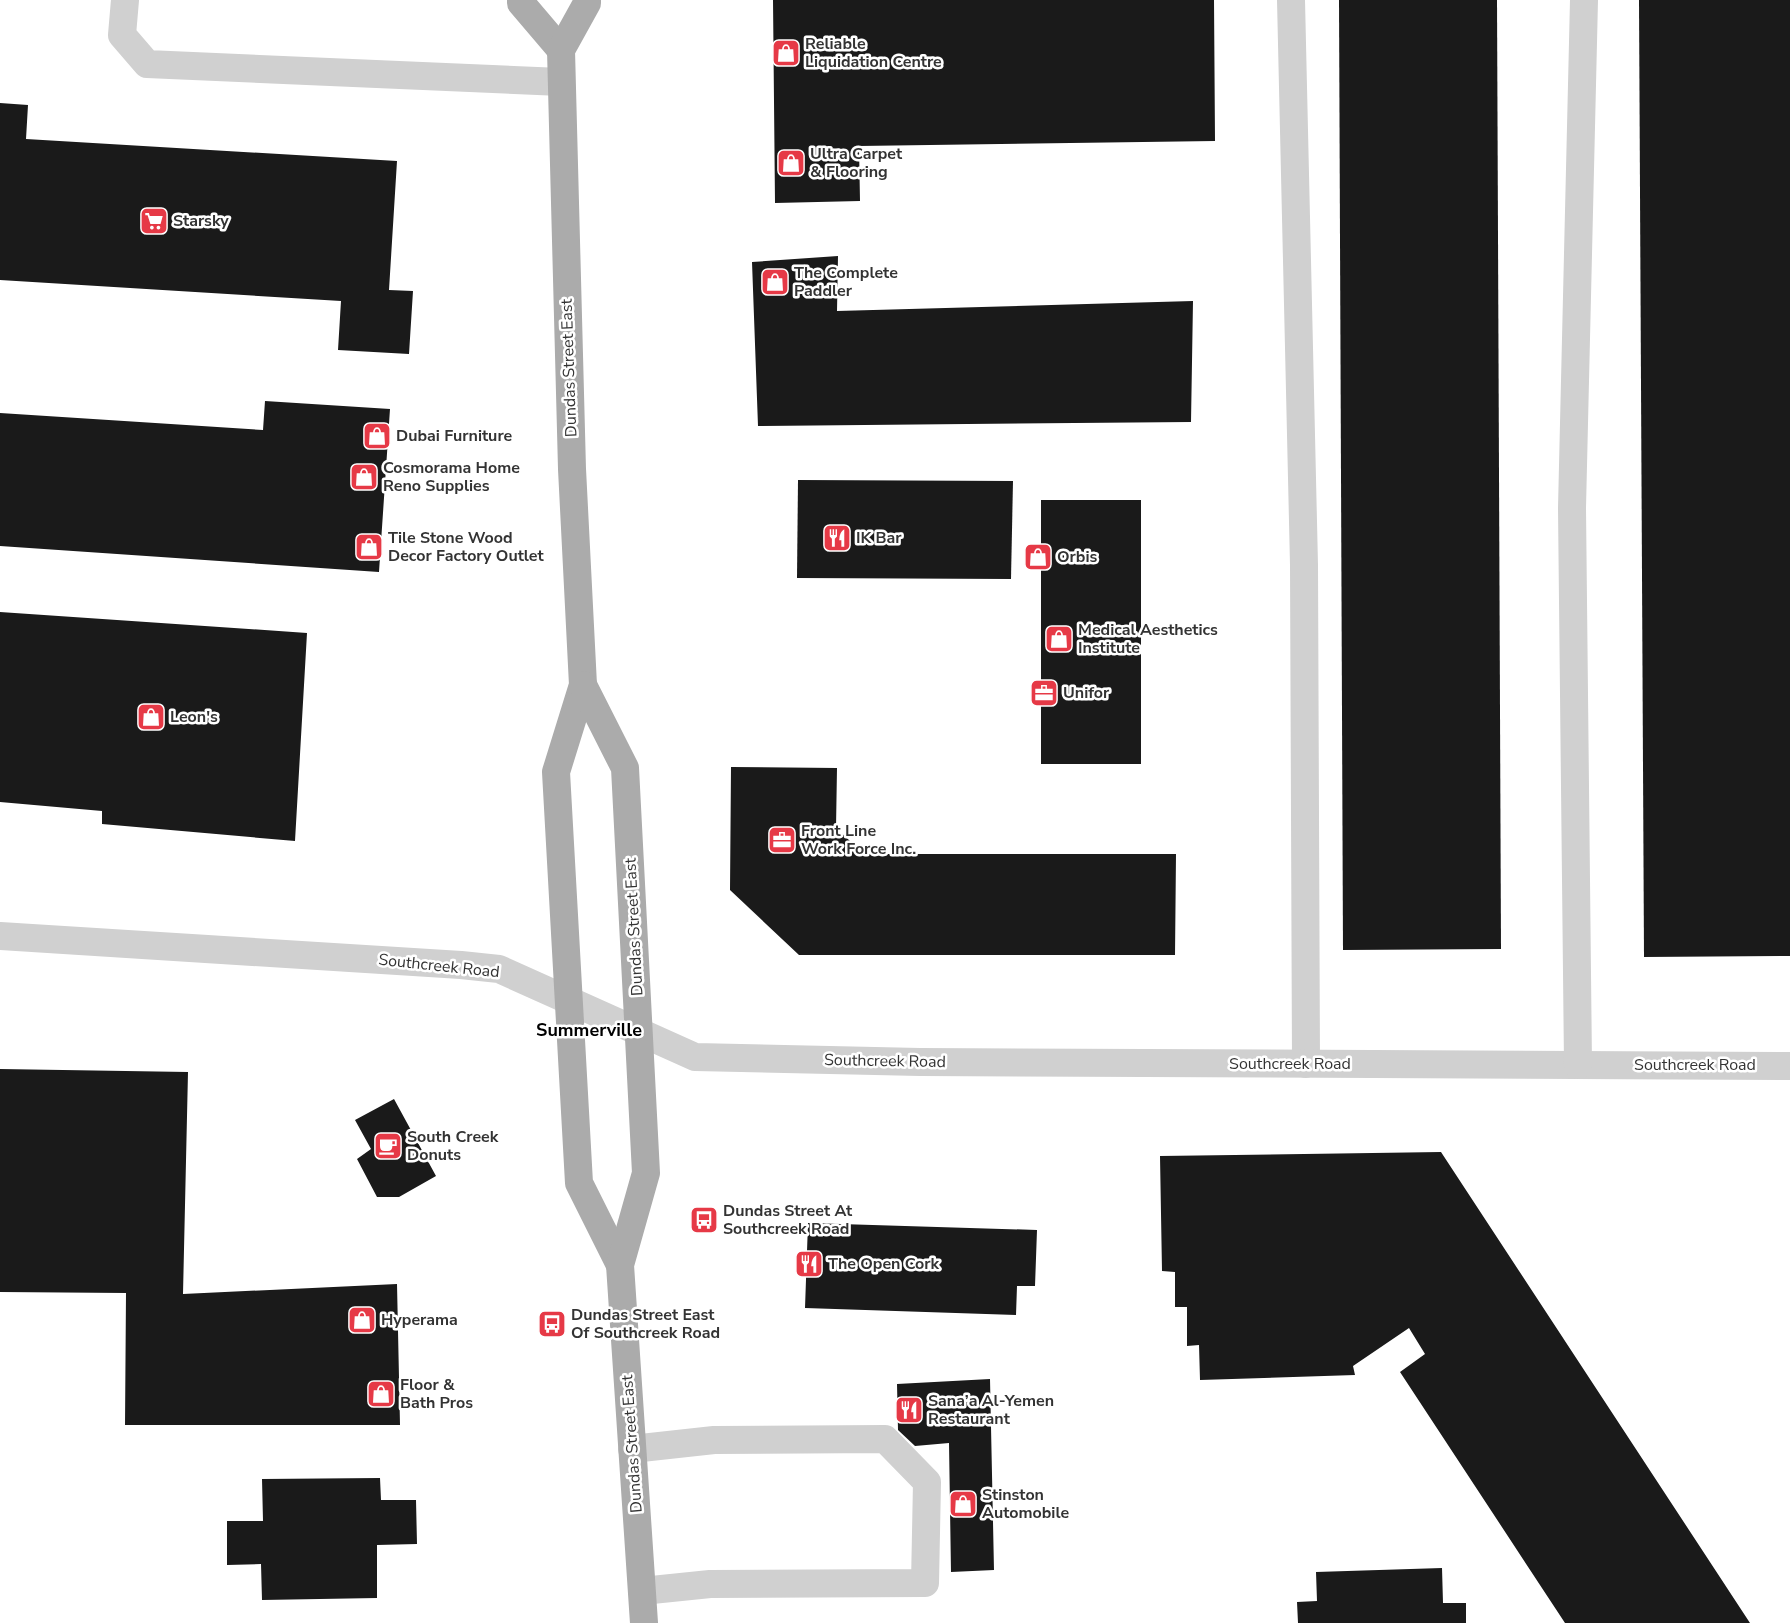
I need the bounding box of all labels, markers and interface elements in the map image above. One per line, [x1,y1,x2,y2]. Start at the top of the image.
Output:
place label: Reliable Liquidation Centre [805,33,942,73]
shop icon: Reliable Liquidation Centre [771,38,801,68]
place label: Ultra Carpet & Flooring [810,143,903,183]
shop icon: Ultra Carpet & Flooring [776,148,806,178]
supermarket icon: Starsky [139,206,169,236]
place label: Starsky [173,210,229,232]
place label: The Complete Paddler [794,262,898,302]
shop icon: The Complete Paddler [760,267,790,297]
street label: Dundas Street East [556,298,582,437]
shop icon: Dubai Furniture [362,421,392,451]
place label: Dubai Furniture [396,425,513,447]
place label: Cosmorama Home Reno Supplies [383,457,520,497]
shop icon: Cosmorama Home Reno Supplies [349,462,379,492]
restaurant icon: IK Bar [822,523,852,553]
place label: Tile Stone Wood Decor Factory Outlet [388,527,544,567]
place label: IK Bar [856,527,902,549]
shop icon: Tile Stone Wood Decor Factory Outlet [354,532,384,562]
shop icon: Orbis [1023,542,1053,572]
place label: Orbis [1057,546,1098,568]
place label: Medical Aesthetics Institute [1078,619,1218,659]
shop icon: Medical Aesthetics Institute [1044,624,1074,654]
office icon: Unifor [1029,678,1059,708]
place label: Unifor [1063,682,1110,704]
shop icon: Leon's [136,702,166,732]
place label: Leon's [170,706,218,728]
place label: Front Line Work Force Inc. [801,820,916,860]
office icon: Front Line Work Force Inc. [767,825,797,855]
street label: Dundas Street East [619,857,649,997]
street label: Southcreek Road [377,949,501,983]
district label: Summerville [536,1018,642,1042]
street label: Southcreek Road [824,1049,946,1073]
street label: Southcreek Road [1229,1053,1351,1075]
street label: Southcreek Road [1634,1054,1756,1076]
place label: South Creek Donuts [407,1126,499,1166]
cafe icon: South Creek Donuts [373,1131,403,1161]
place label: Dundas Street At Southcreek Road [723,1200,853,1240]
bus stop icon: Dundas Street At Southcreek Road [689,1205,719,1235]
restaurant icon: The Open Cork [794,1249,824,1279]
place label: The Open Cork [828,1253,940,1275]
place label: Dundas Street East Of Southcreek Road [571,1304,720,1344]
shop icon: Hyperama [347,1305,377,1335]
place label: Hyperama [381,1309,458,1331]
bus stop icon: Dundas Street East Of Southcreek Road [537,1309,567,1339]
place label: Floor & Bath Pros [400,1374,473,1414]
street label: Dundas Street East [616,1374,648,1514]
shop icon: Floor & Bath Pros [366,1379,396,1409]
place label: Sana’a Al-Yemen Restaurant [928,1390,1054,1430]
restaurant icon: Sana’a Al-Yemen Restaurant [894,1395,924,1425]
place label: Stinston Automobile [982,1484,1069,1524]
shop icon: Stinston Automobile [948,1489,978,1519]

